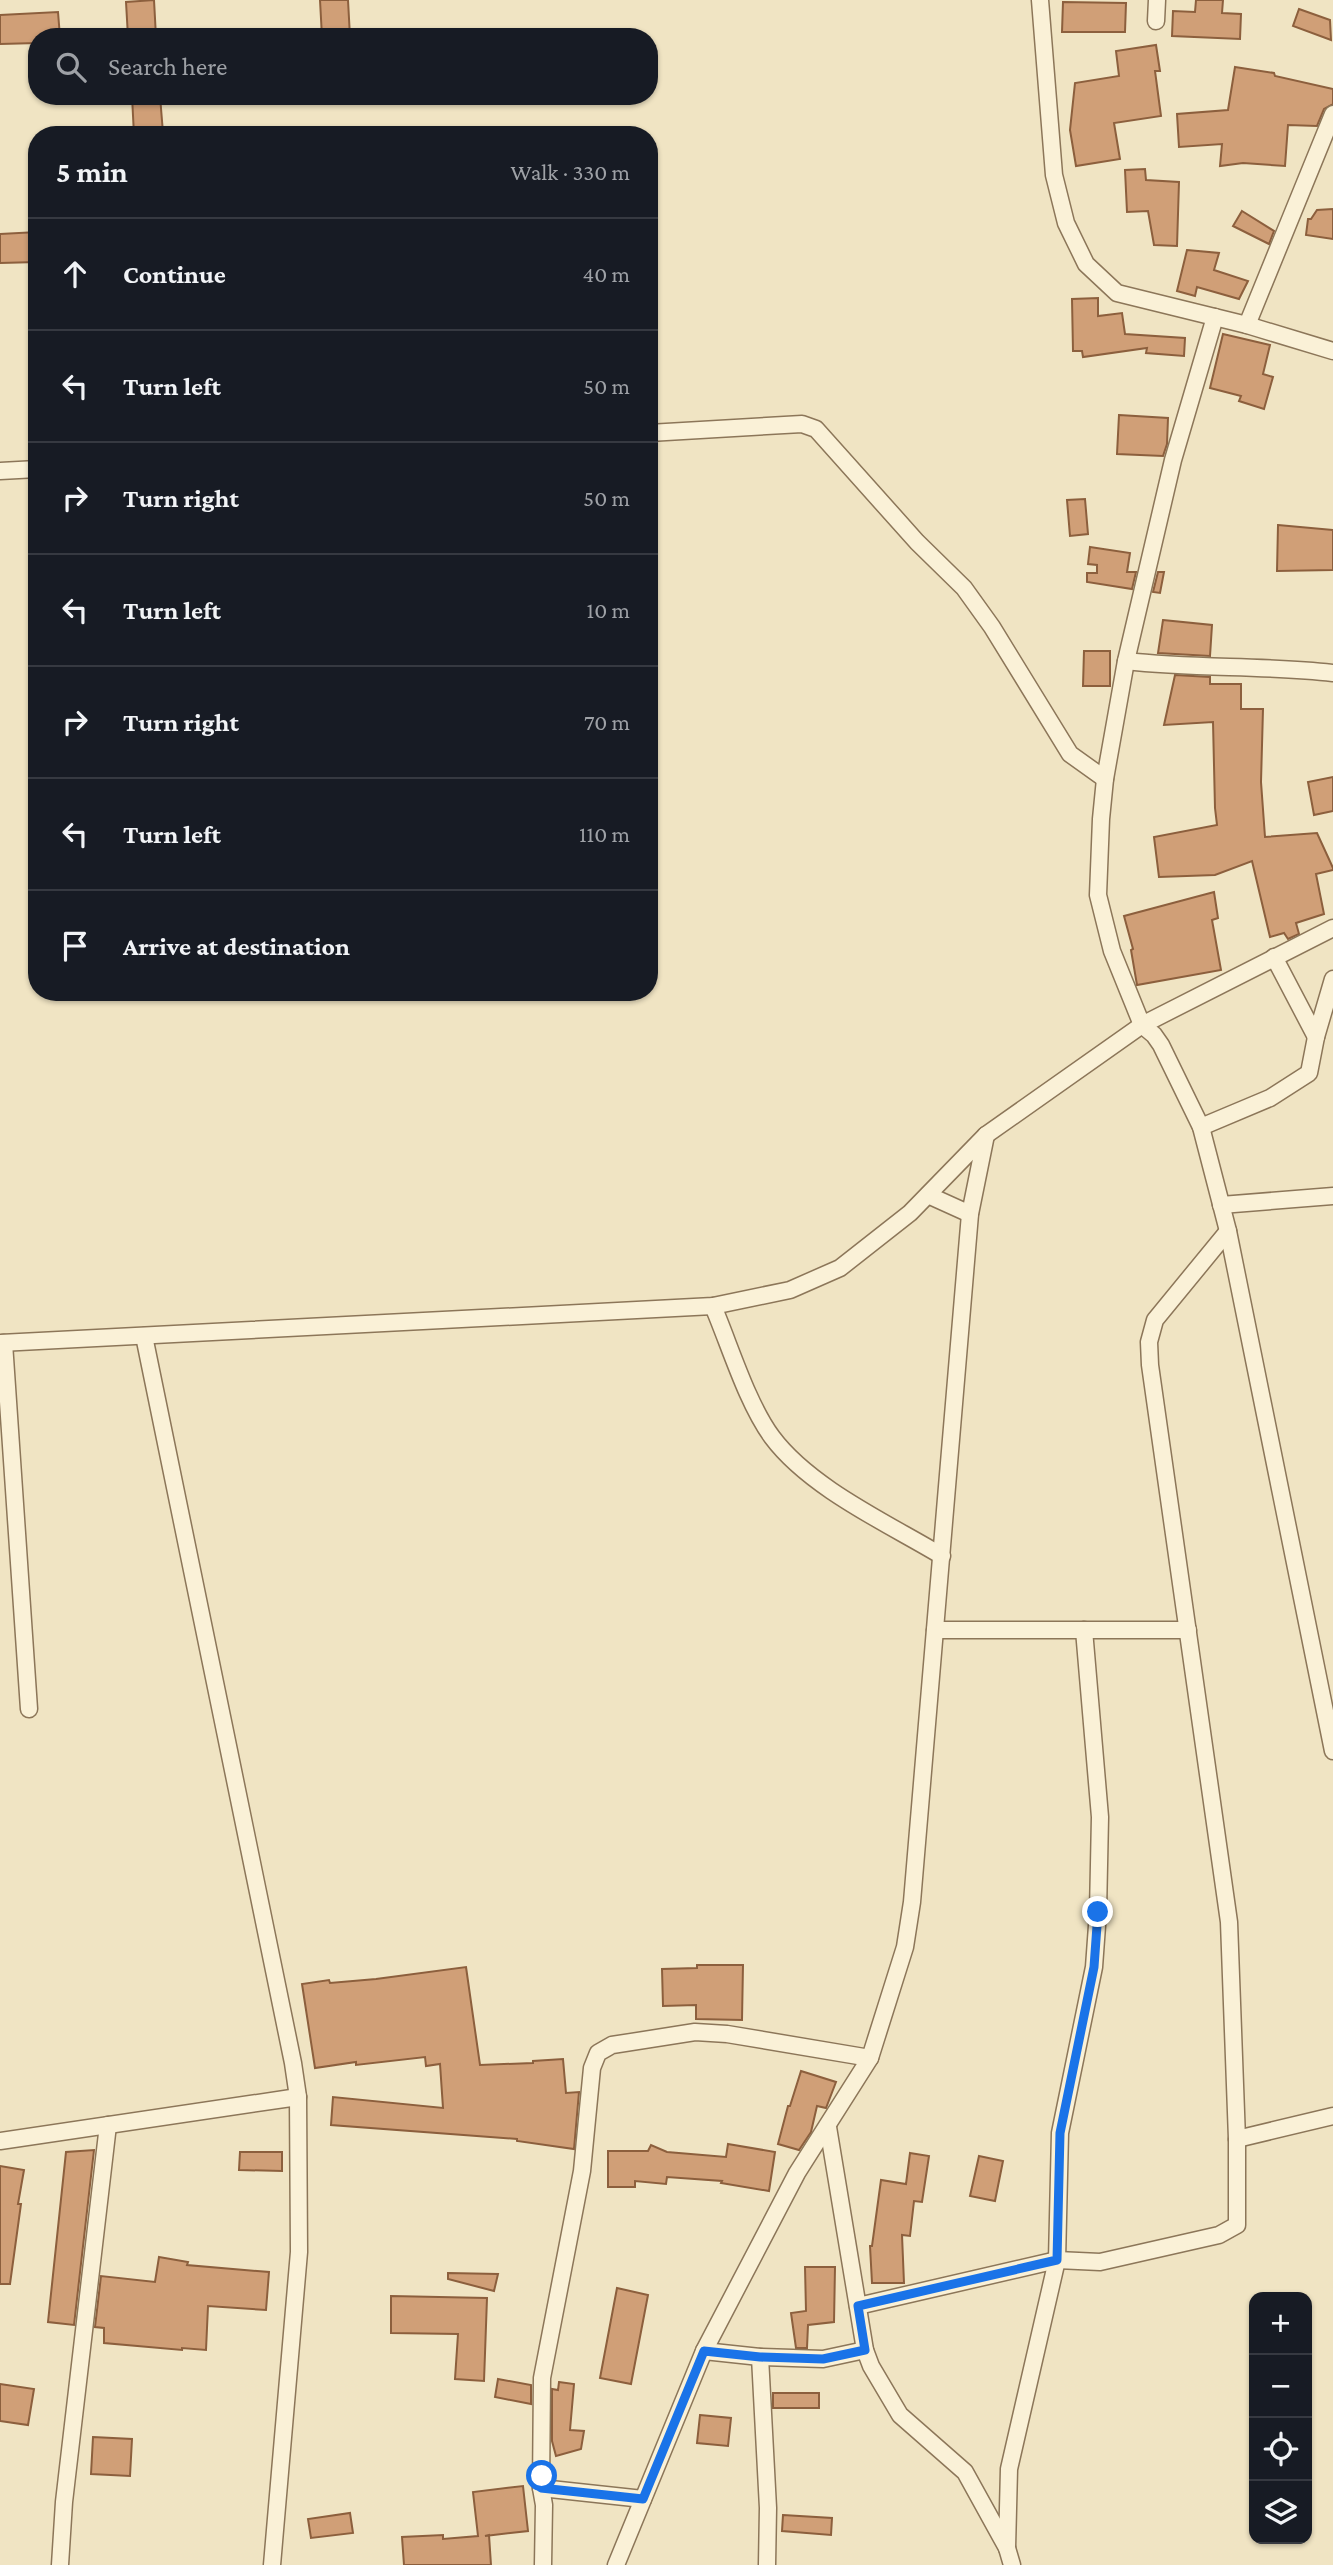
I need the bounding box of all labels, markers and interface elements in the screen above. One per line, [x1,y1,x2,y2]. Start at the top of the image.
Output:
search box [28,28,658,105]
icon: search [52,48,90,86]
text: Search here [108,52,227,81]
text: 5 min [56,155,128,188]
text: Walk · 330 m [511,159,630,185]
icon: ahead [56,255,94,293]
text: Continue [123,260,226,289]
text: 40 m [582,261,630,287]
icon: left [56,367,94,405]
text: Turn left [123,372,221,401]
text: 50 m [583,373,630,399]
icon: right [56,479,94,517]
text: Turn right [123,484,239,513]
text: 50 m [583,485,630,511]
icon: left [56,591,94,629]
text: Turn left [123,596,221,625]
text: 10 m [587,597,630,623]
icon: right [56,703,94,741]
text: Turn right [123,708,239,737]
text: 70 m [584,709,630,735]
icon: left [56,815,94,853]
text: Turn left [123,820,221,849]
text: 110 m [579,821,630,847]
icon: arrive [56,927,94,965]
text: Arrive at destination [123,932,350,961]
route end [1082,1896,1113,1927]
map controls [1249,2292,1312,2544]
button: + [1249,2292,1312,2355]
button: − [1249,2355,1312,2418]
button: locate [1249,2418,1312,2481]
route start [526,2460,557,2491]
button: layers [1249,2481,1312,2544]

